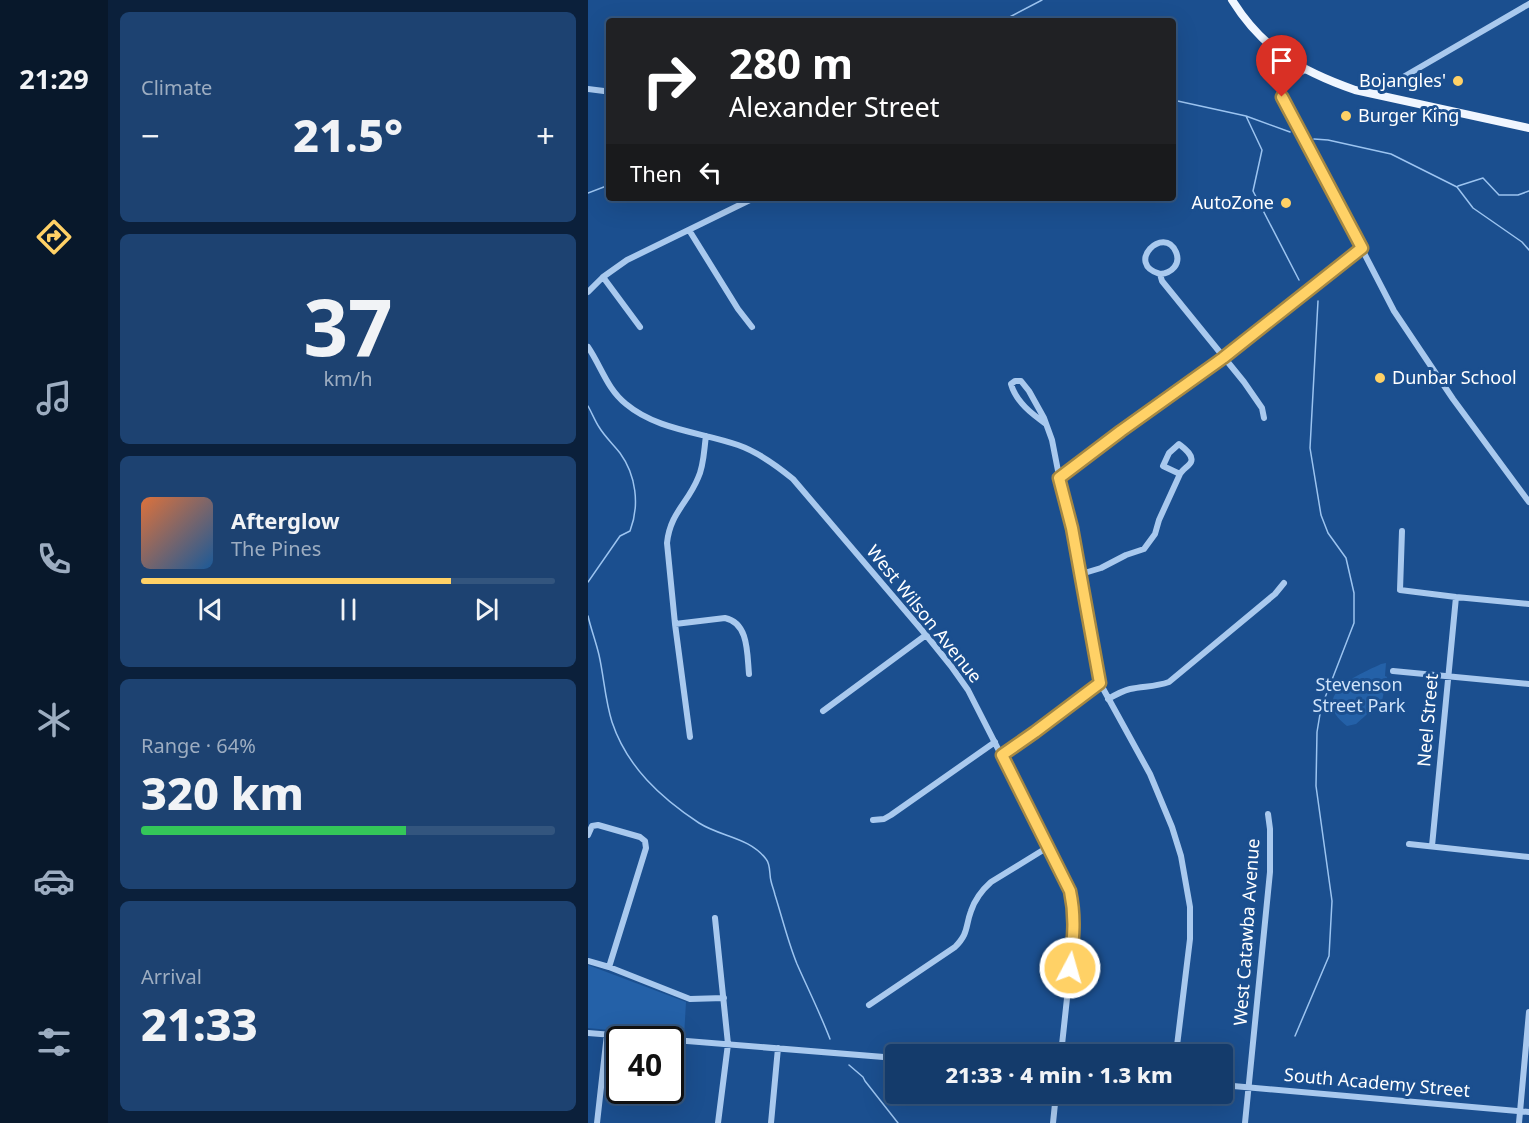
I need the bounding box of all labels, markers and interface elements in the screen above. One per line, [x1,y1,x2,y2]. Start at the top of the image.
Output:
text: 280 m [729,34,853,91]
pin [1256,35,1307,97]
icon: right [630,42,708,120]
icon: arrive [1265,44,1298,77]
text: 21:29 [19,60,89,97]
place label: Bojangles' [1359,68,1446,92]
text: Climate [141,74,212,101]
marker: Bojangles' [1451,74,1465,88]
text: Alexander Street [729,88,939,125]
place label: Burger King [1358,103,1459,127]
text: 21.5° [293,104,403,165]
marker: Burger King [1339,109,1353,123]
text: − [141,113,160,158]
text: + [536,113,555,158]
icon: left [694,156,727,189]
text: Then [630,158,682,188]
place label: AutoZone [1192,190,1274,214]
marker: AutoZone [1279,196,1293,210]
icon: directions [33,216,75,258]
text: 37 [303,273,393,379]
text: km/h [323,365,373,392]
place label: Dunbar School [1392,365,1517,389]
marker: Dunbar School [1373,371,1387,385]
icon: music [33,377,75,419]
text: Afterglow [231,505,340,535]
text: The Pines [231,535,321,562]
icon: phone [33,538,75,580]
street label: West Wilson Avenue [862,539,988,687]
icon: previous [194,593,227,626]
icon: pause [332,593,365,626]
icon: next [470,593,503,626]
park label: Stevenson Street Park [1313,672,1406,717]
street label: Neel Street [1411,672,1443,768]
icon: climate [33,699,75,741]
text: Range · 64% [141,732,256,759]
text: 320 km [141,762,304,823]
street label: West Catawba Avenue [1227,838,1265,1026]
icon: car [33,860,75,902]
position arrow [1038,936,1102,1000]
text: Arrival [141,963,202,990]
text: 21:33 [141,993,258,1054]
icon: filters [33,1021,75,1063]
speed limit sign: 40 [606,1026,684,1104]
text: 21:33 · 4 min · 1.3 km [945,1059,1173,1089]
street label: South Academy Street [1283,1062,1472,1102]

